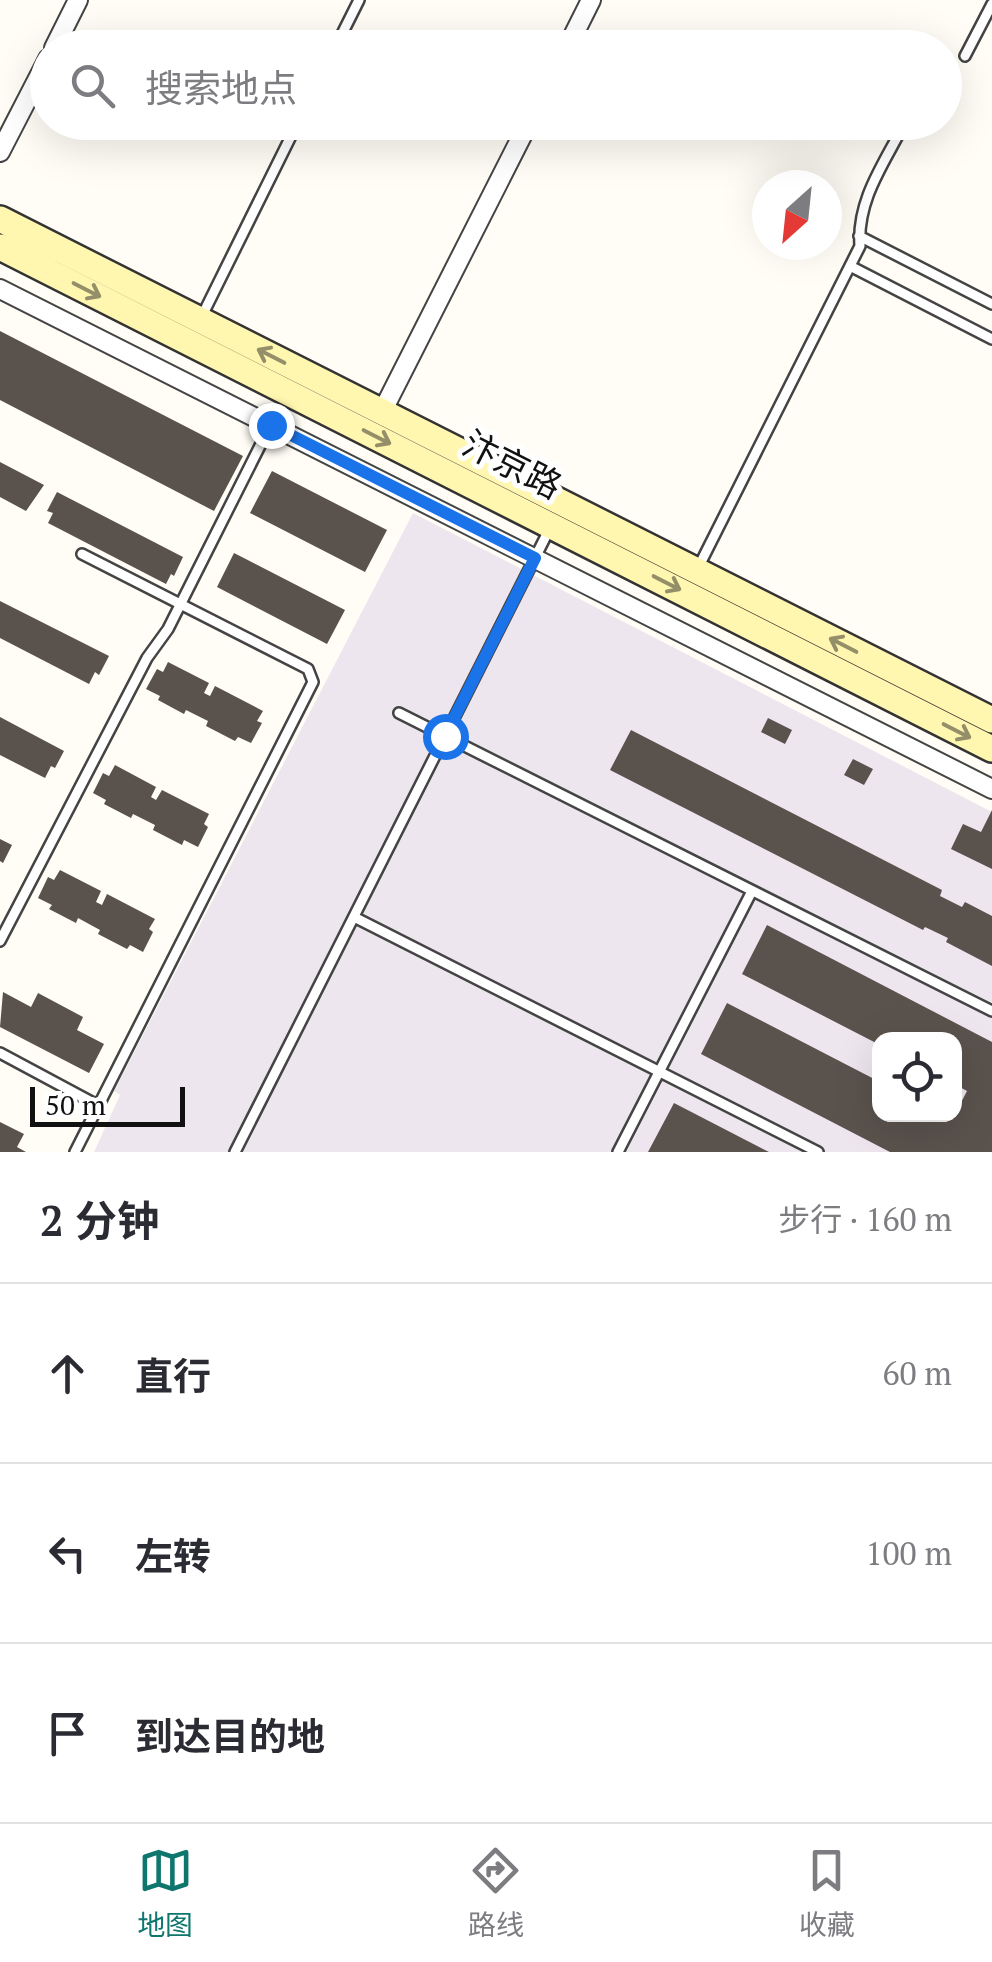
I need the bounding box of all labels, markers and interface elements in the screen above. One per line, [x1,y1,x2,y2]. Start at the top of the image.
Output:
search box [30,30,962,140]
icon: search [65,58,120,113]
text: 搜索地点 [145,63,297,113]
north arrow [752,170,842,260]
one-way arrow [71,282,101,301]
one-way arrow [257,346,287,365]
route end [249,403,295,449]
street label: 汴京路 [455,420,570,508]
one-way arrow [362,428,392,447]
one-way arrow [652,574,682,593]
one-way arrow [828,635,858,654]
route start [423,714,469,760]
one-way arrow [942,722,971,741]
map controls [872,1032,962,1122]
button: locate [872,1032,962,1122]
scale bar [30,1082,185,1126]
text: 50 m [45,1086,106,1123]
text: 2 分钟 [40,1192,159,1248]
text: 步行 · 160 m [778,1198,952,1240]
icon: ahead [40,1346,95,1401]
text: 直行 [135,1351,211,1401]
text: 60 m [882,1352,952,1394]
icon: left [40,1526,95,1581]
text: 左转 [135,1531,211,1581]
text: 100 m [865,1532,952,1574]
icon: arrive [40,1706,95,1761]
text: 到达目的地 [135,1711,325,1761]
tab: 地图 [137,1843,193,1943]
tab: 路线 [468,1843,524,1943]
tab: 收藏 [799,1843,855,1943]

